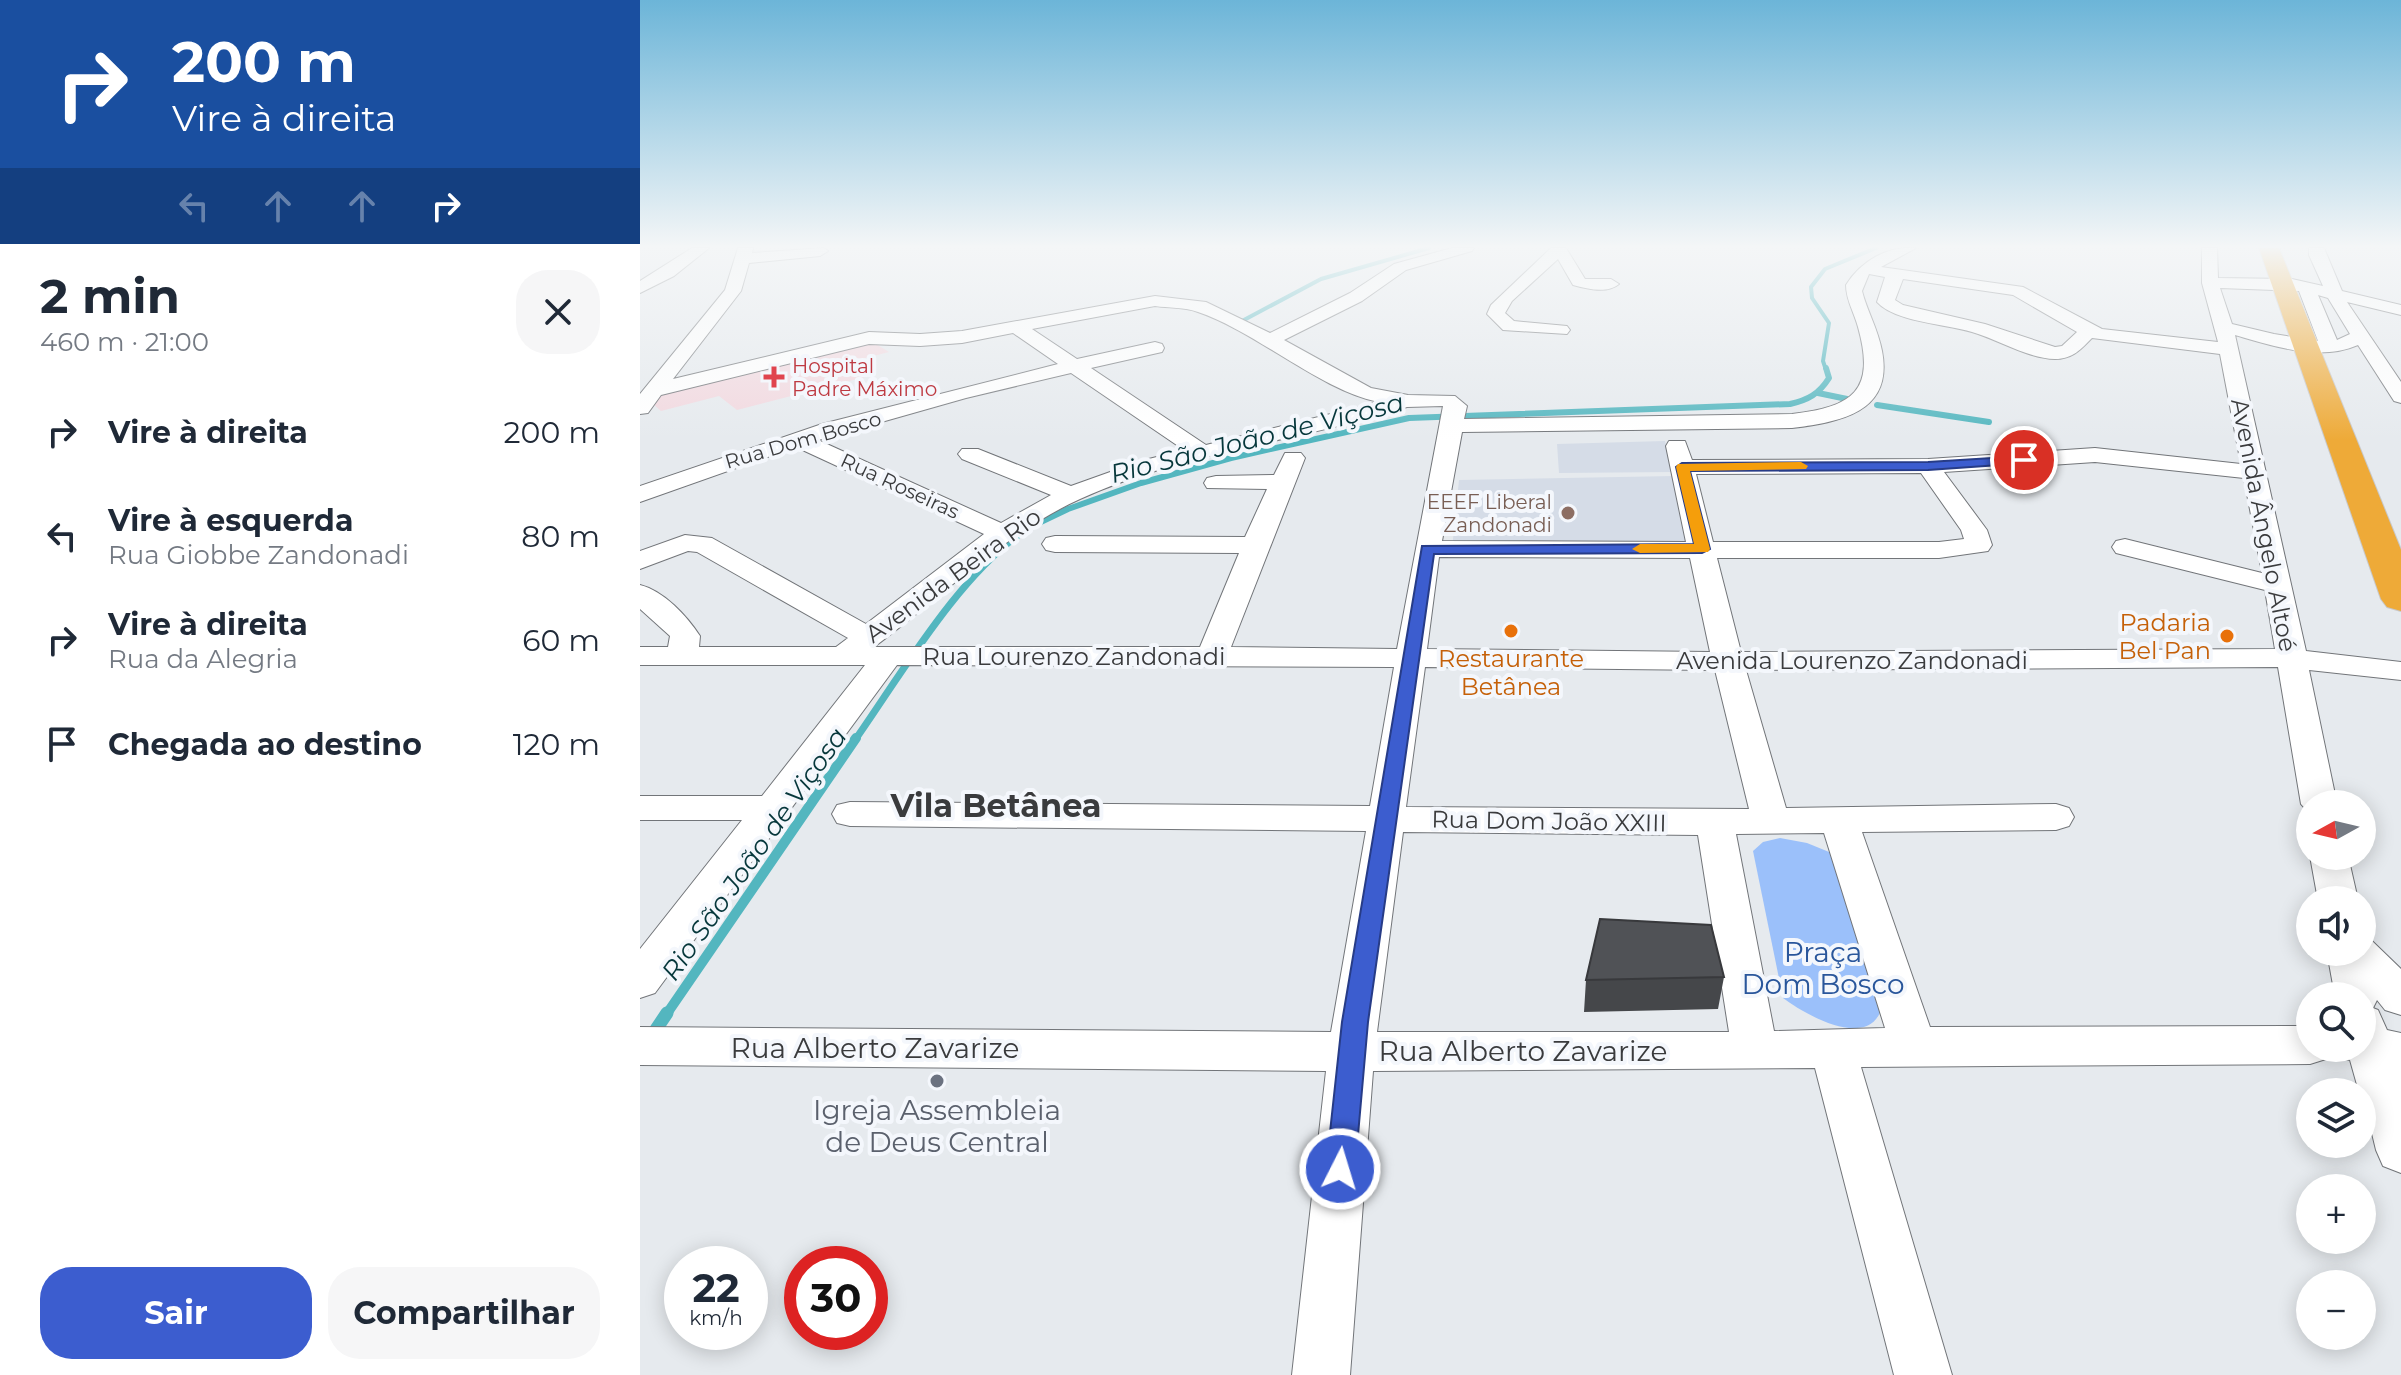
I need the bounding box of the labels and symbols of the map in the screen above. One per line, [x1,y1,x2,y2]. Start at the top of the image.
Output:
place label: Hospital Padre Máximo [792,354,937,401]
marker: Hospital Padre Máximo [763,366,785,388]
water label: Rio São João de Viçosa [1107,386,1407,490]
street label: Avenida Ângelo Altoé [2225,396,2303,654]
street label: Rua Dom Bosco [722,406,884,474]
pin [1990,426,2058,494]
street label: Rua Roseiras [837,448,963,524]
place label: EEEF Liberal Zandonadi [1427,490,1552,537]
street label: Avenida Beira Rio [859,502,1047,648]
marker: EEEF Liberal Zandonadi [1559,504,1577,522]
place label: Padaria Bel Pan [2118,608,2211,665]
marker: Restaurante Betânea [1502,622,1520,640]
marker: Padaria Bel Pan [2218,627,2236,645]
street label: Rua Lourenzo Zandonadi [923,642,1225,671]
place label: Restaurante Betânea [1438,644,1584,701]
street label: Avenida Lourenzo Zandonadi [1676,646,2028,675]
water label: Rio São João de Viçosa [654,721,854,987]
district label: Vila Betânea [889,786,1102,825]
north arrow [2296,790,2376,870]
street label: Rua Dom João XXIII [1431,804,1667,838]
park label: Praça Dom Bosco [1741,935,1905,1001]
street label: Rua Alberto Zavarize [731,1031,1019,1065]
street label: Rua Alberto Zavarize [1379,1034,1667,1068]
marker: Igreja Assembleia de Deus Central [928,1072,946,1090]
place label: Igreja Assembleia de Deus Central [813,1093,1061,1159]
position arrow [1298,1127,1382,1211]
speed limit sign: 30 [784,1246,888,1350]

